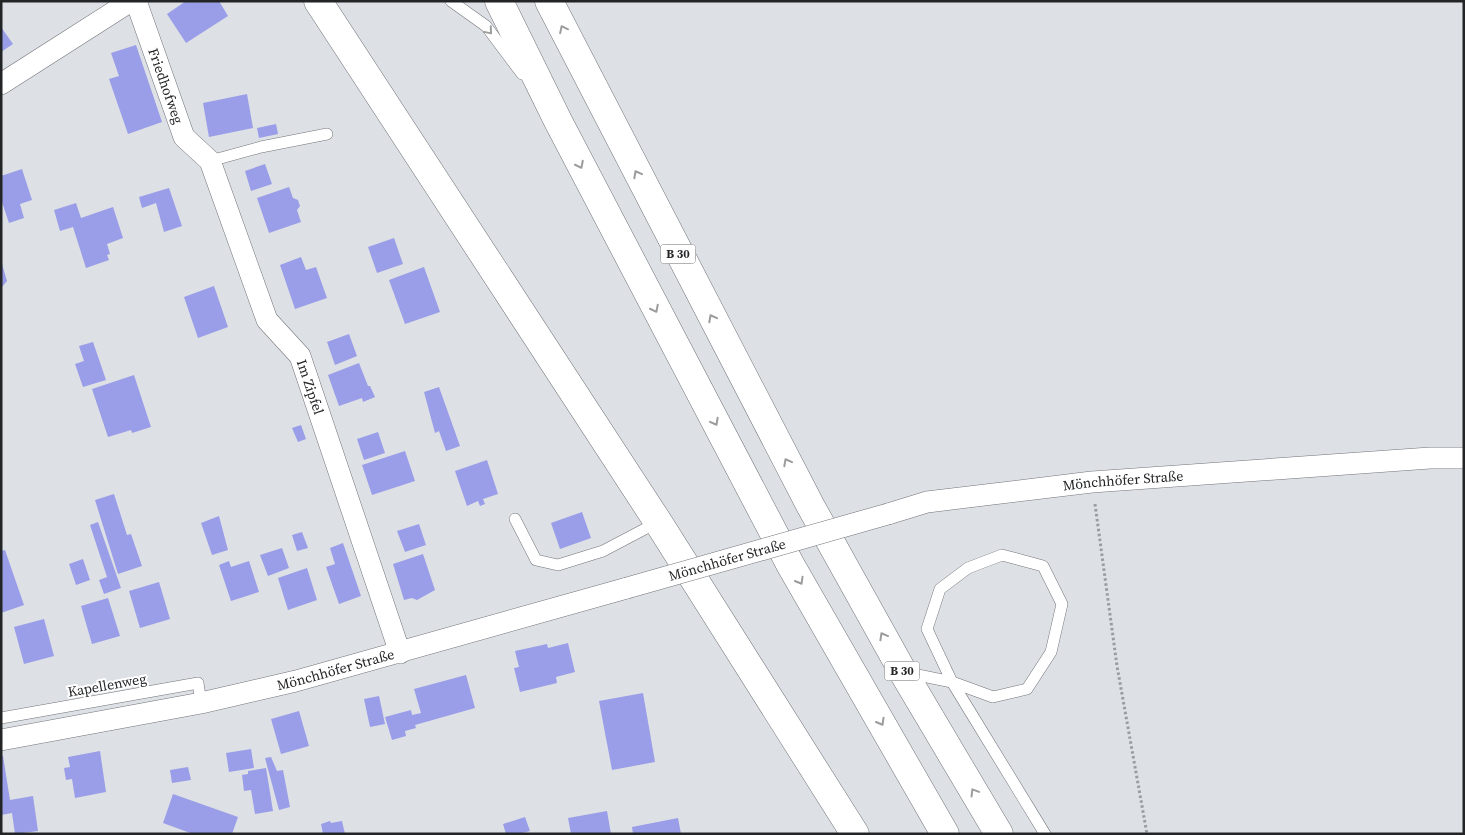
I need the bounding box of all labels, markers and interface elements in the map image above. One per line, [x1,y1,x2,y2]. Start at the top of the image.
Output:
one-way arrow [484,25,493,34]
one-way arrow [558,25,569,34]
street label: Friedhofweg [143,45,189,126]
one-way arrow [574,159,584,168]
one-way arrow [633,170,643,179]
road number: B 30 [660,244,696,264]
one-way arrow [649,304,659,313]
one-way arrow [708,314,718,323]
street label: Im Zipfel [292,357,329,417]
one-way arrow [708,417,718,426]
one-way arrow [783,458,793,467]
street label: Mönchhöfer Straße [1062,466,1184,495]
street label: Mönchhöfer Straße [666,534,788,586]
one-way arrow [793,575,803,584]
one-way arrow [880,633,890,642]
street label: Mönchhöfer Straße [275,644,396,695]
road number: B 30 [884,661,920,680]
street label: Kapellenweg [66,668,148,702]
one-way arrow [874,716,884,725]
one-way arrow [971,788,981,797]

